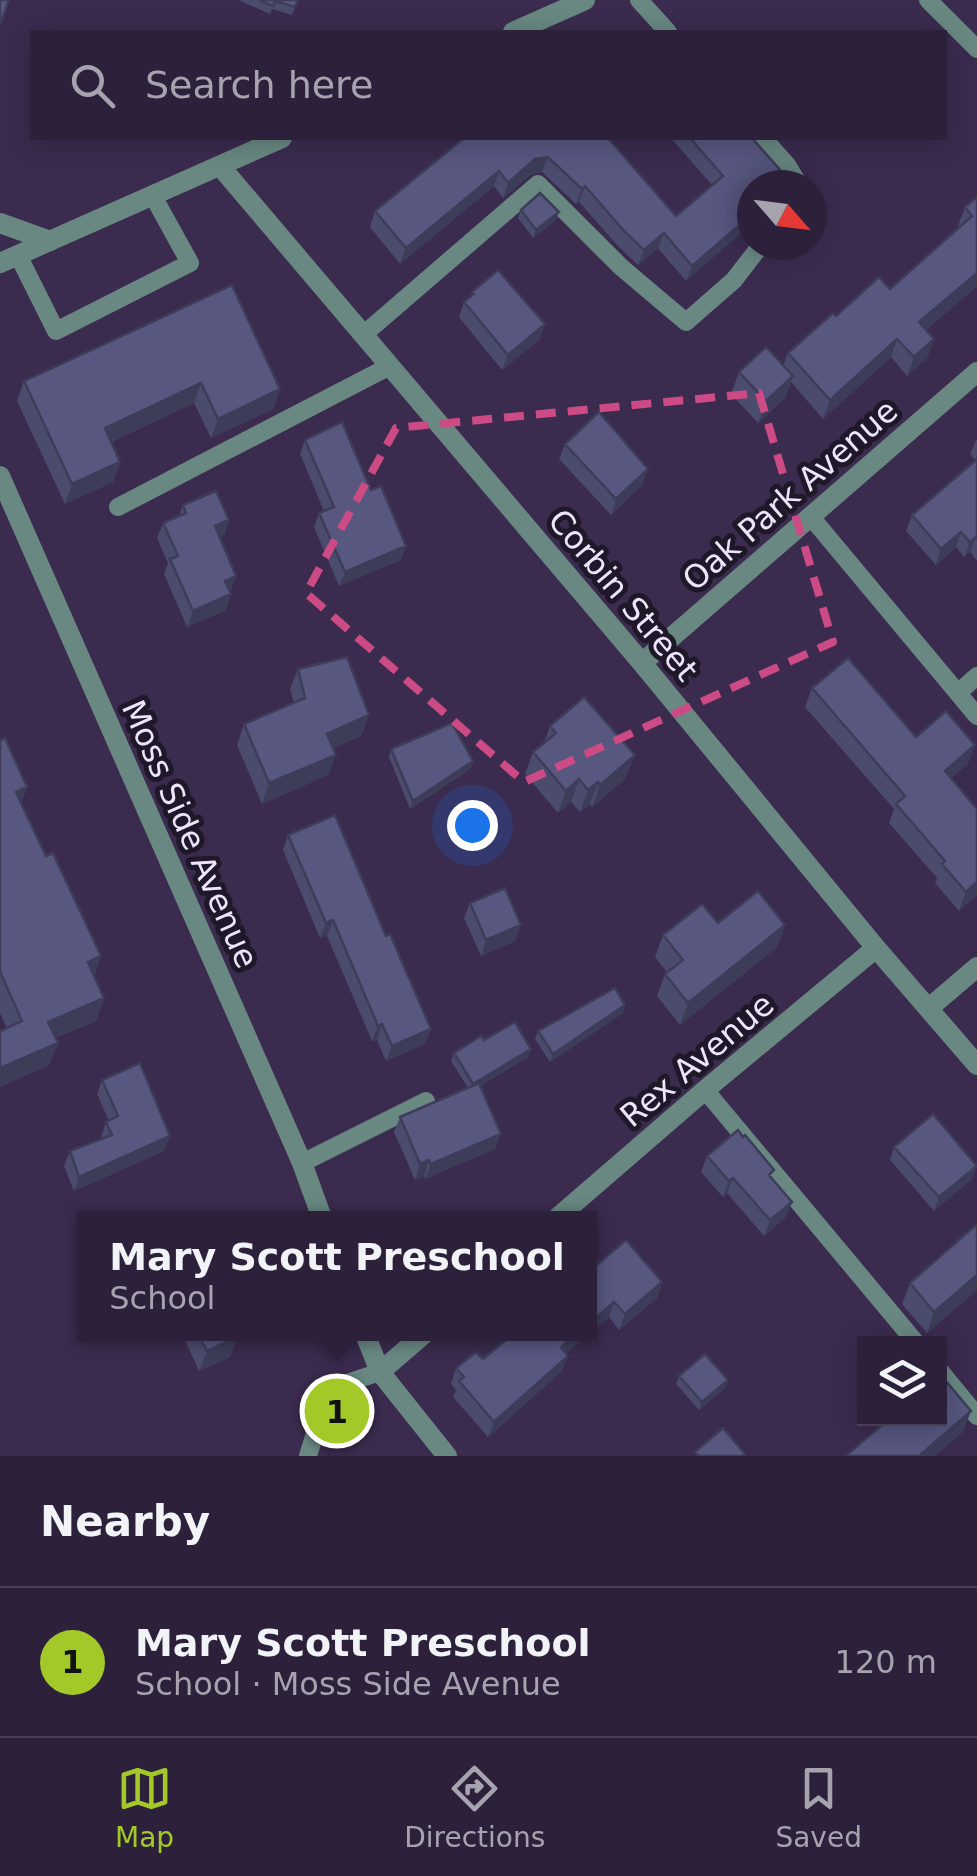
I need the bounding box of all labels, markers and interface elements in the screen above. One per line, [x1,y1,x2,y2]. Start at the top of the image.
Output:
search box [30,30,947,140]
icon: search [65,58,120,113]
text: Search here [145,63,373,107]
north arrow [737,170,827,260]
street label: Oak Park Avenue [675,392,905,598]
street label: Corbin Street [540,502,706,688]
street label: Moss Side Avenue [114,694,266,974]
your location [447,800,498,851]
street label: Rex Avenue [613,985,781,1135]
popup [77,1211,597,1341]
text: Mary Scott Preschool [109,1235,565,1279]
text: School [109,1279,215,1317]
map controls [857,1336,947,1426]
button: layers [857,1336,947,1426]
pin: 1 [304,1374,370,1448]
text: Nearby [40,1497,210,1546]
text: Mary Scott Preschool [135,1621,591,1665]
text: 1 [61,1643,84,1681]
text: 120 m [835,1643,937,1681]
text: School · Moss Side Avenue [135,1665,561,1703]
tab: Map [115,1761,174,1854]
tab: Directions [404,1761,545,1854]
tab: Saved [775,1761,862,1854]

